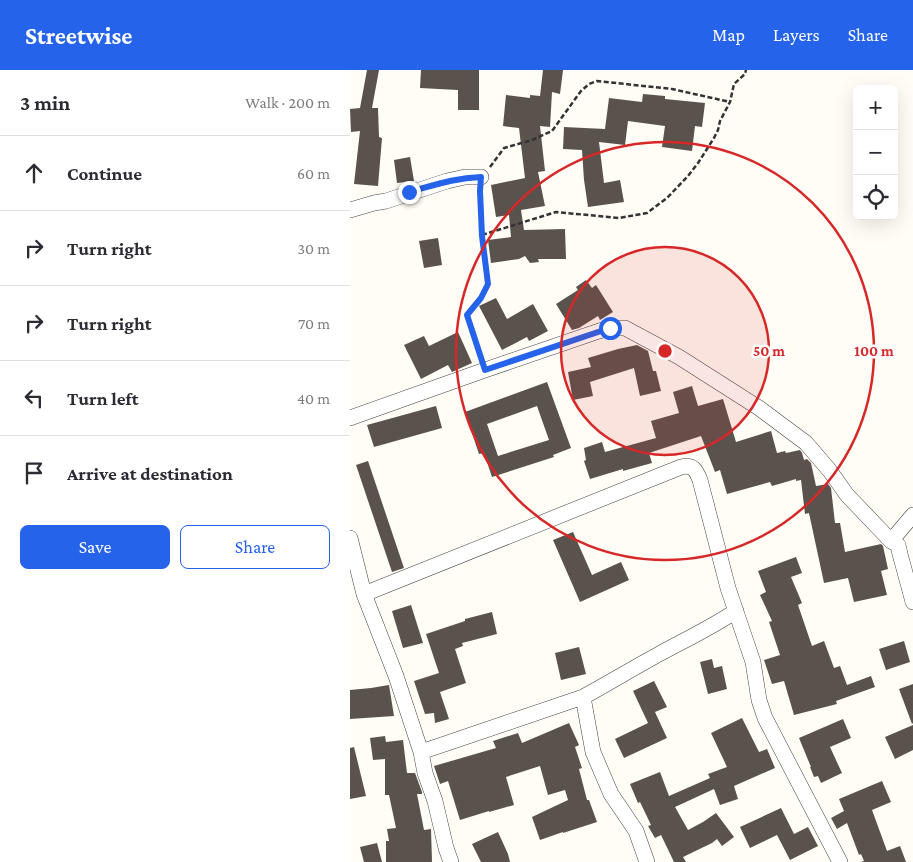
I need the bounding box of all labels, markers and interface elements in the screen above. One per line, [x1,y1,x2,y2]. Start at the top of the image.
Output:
text: Streetwise [25,22,132,49]
text: Map [712,25,745,45]
text: Layers [773,25,820,45]
text: Share [848,25,888,45]
map controls [853,85,898,220]
button: + [853,85,898,130]
text: 3 min [20,91,70,115]
text: Walk · 200 m [245,94,330,111]
button: − [853,130,898,175]
icon: ahead [20,159,48,187]
text: Continue [67,163,142,184]
text: 60 m [297,165,330,182]
button: locate [853,175,898,220]
route end [398,181,421,204]
icon: right [20,234,48,262]
text: Turn right [67,238,152,259]
text: 30 m [298,240,330,257]
icon: right [20,309,48,337]
text: Turn right [67,313,152,334]
text: 70 m [298,315,330,332]
route start [599,317,622,340]
centre of rings [656,342,674,360]
text: 50 m [753,343,785,359]
text: 100 m [854,343,894,359]
icon: left [20,384,48,412]
text: Turn left [67,388,139,409]
text: 40 m [297,390,330,407]
icon: arrive [20,459,48,487]
text: Arrive at destination [67,463,233,484]
button: Save [20,525,170,569]
button: Share [180,525,330,569]

